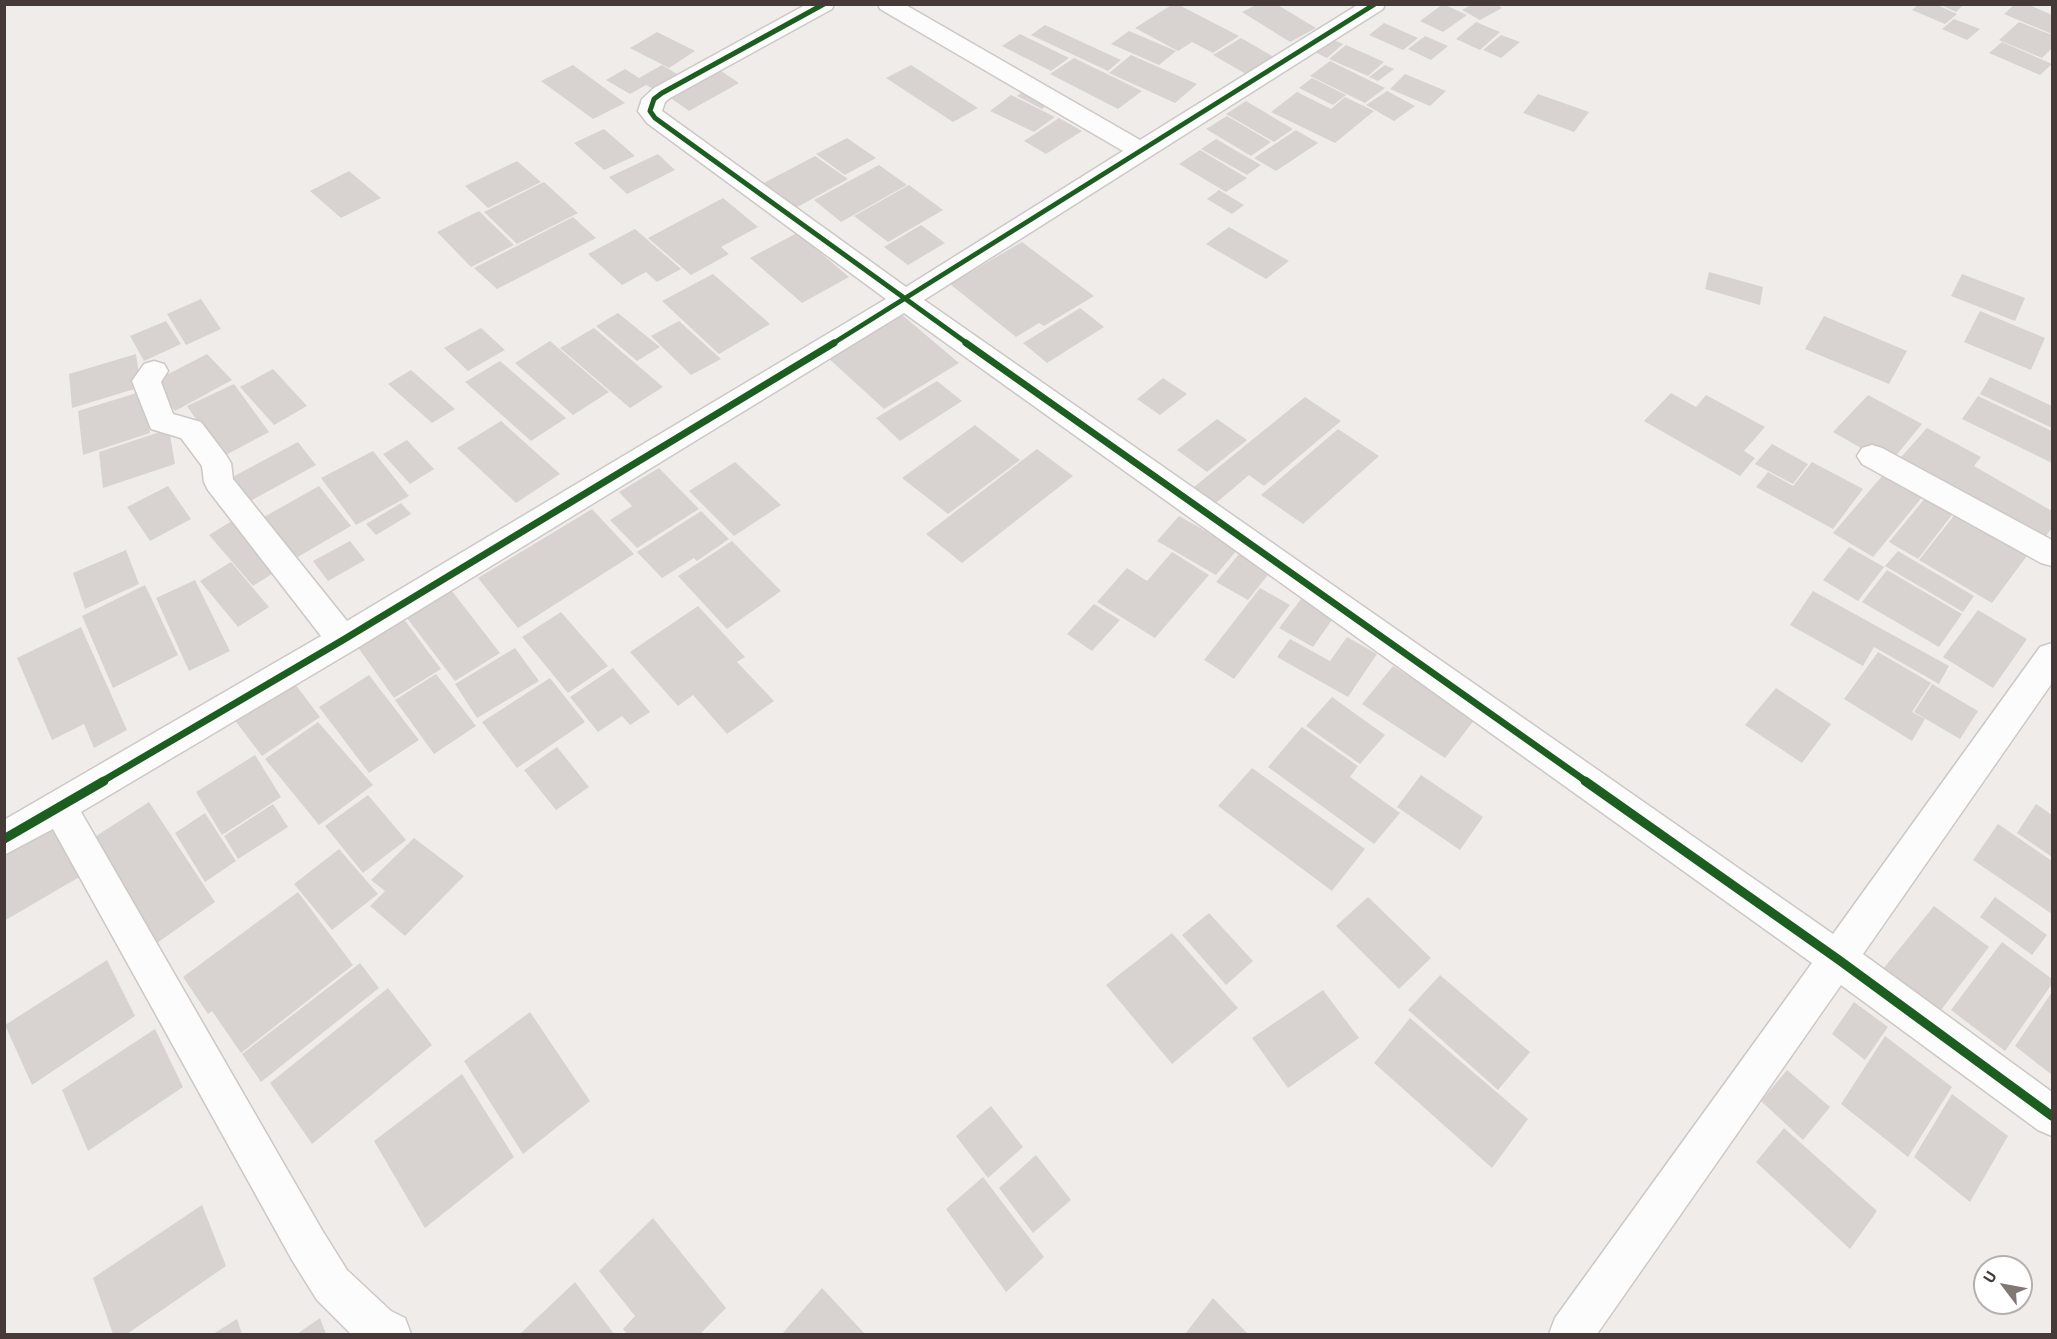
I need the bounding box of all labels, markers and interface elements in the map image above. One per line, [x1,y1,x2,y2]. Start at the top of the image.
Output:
north arrow [1973,1255,2033,1315]
text: U [1976,1266,2002,1287]

